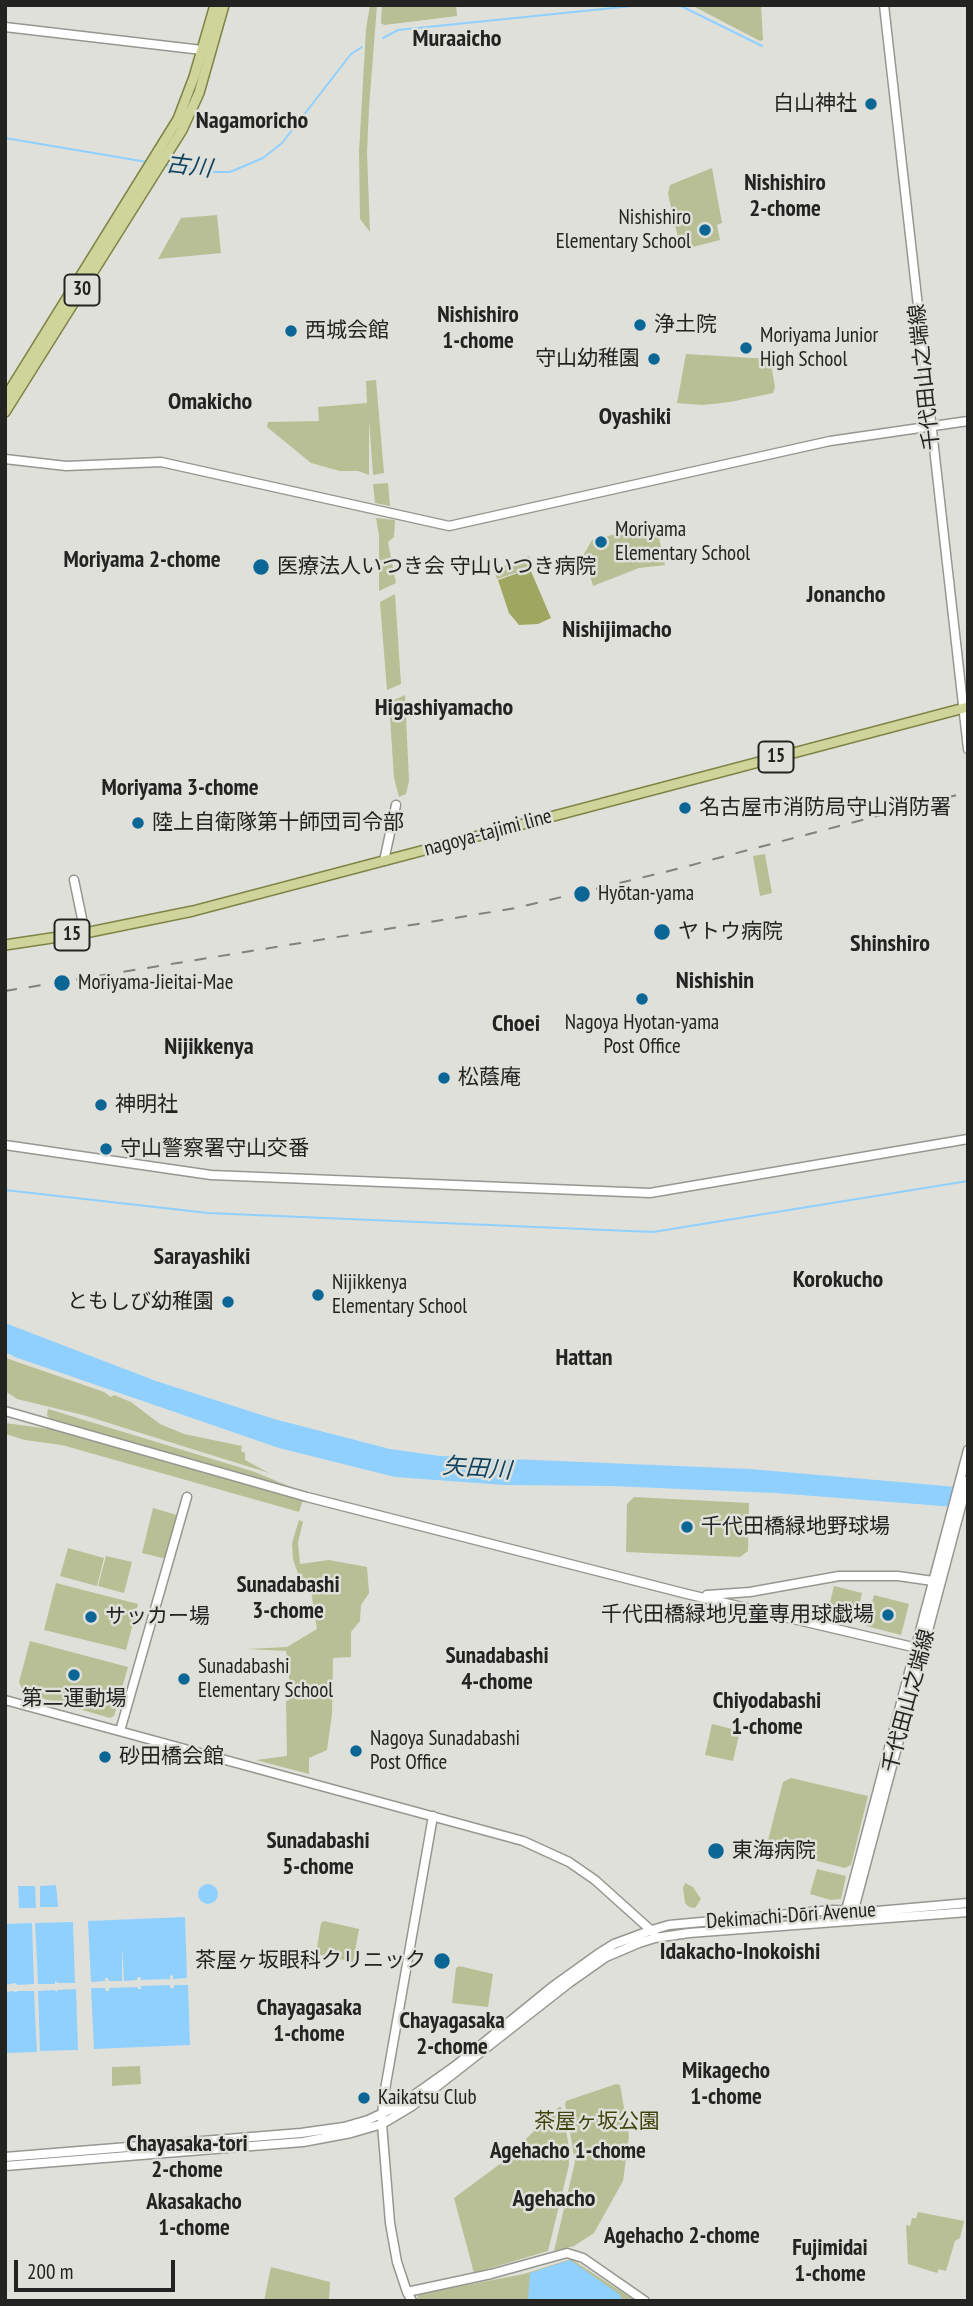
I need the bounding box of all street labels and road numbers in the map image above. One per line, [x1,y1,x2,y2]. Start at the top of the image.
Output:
road number: 30 [64,274,100,306]
street label: 千代田山之端線 [905,303,945,451]
road number: 15 [758,742,794,772]
street label: nagoya-tajimi line [421,804,555,862]
road number: 15 [55,920,90,951]
street label: 千代田山之端線 [878,1627,940,1775]
street label: Dekimachi-Dōri Avenue [705,1898,877,1934]

